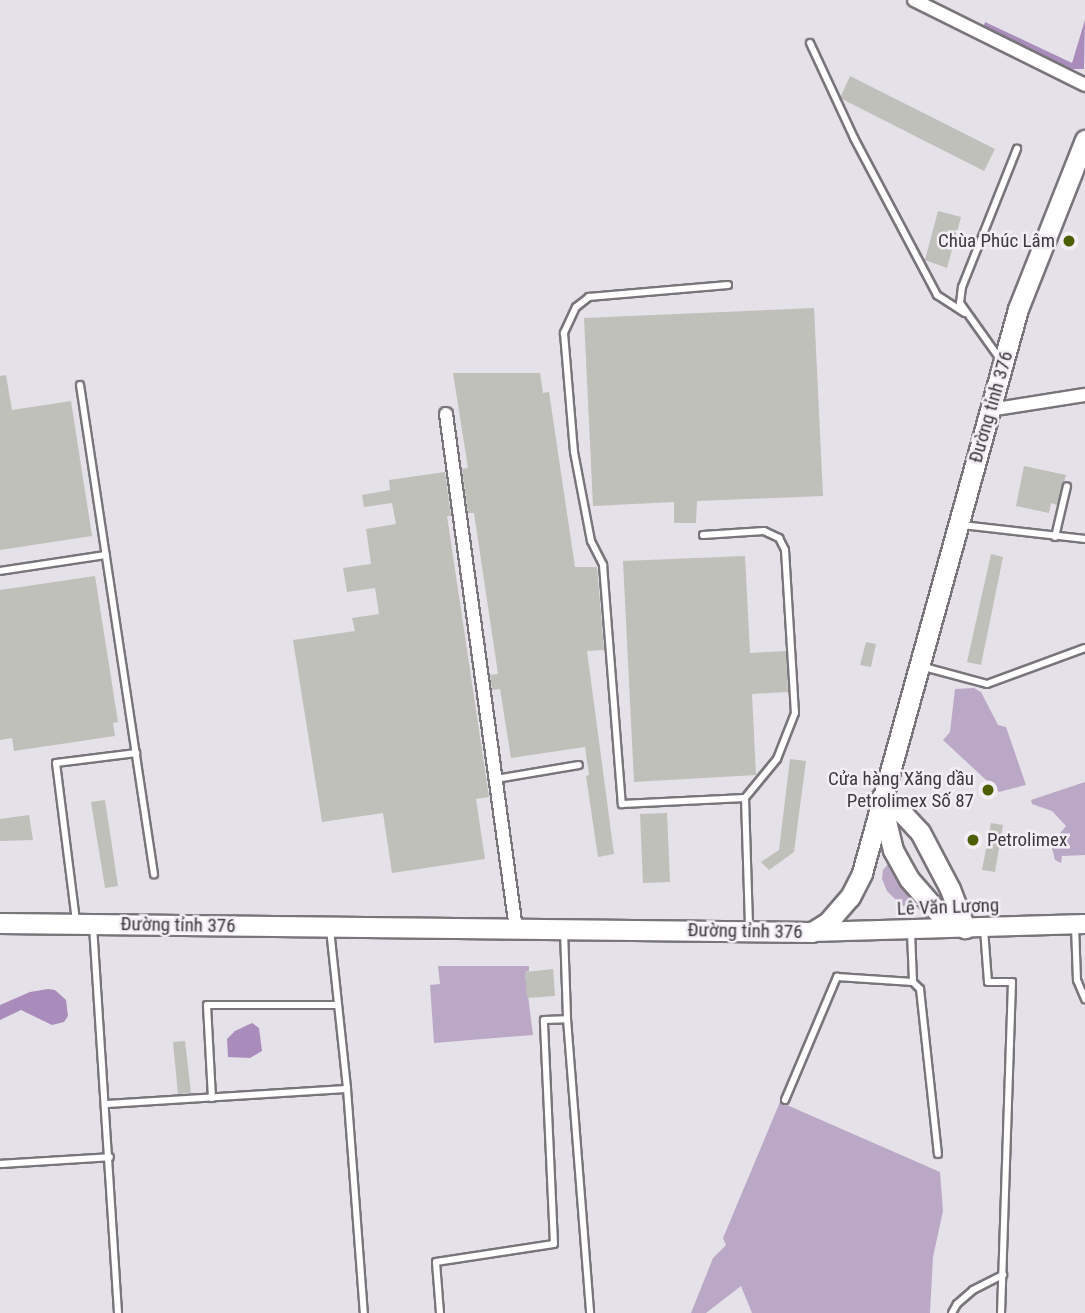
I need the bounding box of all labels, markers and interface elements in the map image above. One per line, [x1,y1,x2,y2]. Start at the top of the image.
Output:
place label: Chùa Phúc Lâm [938,230,1055,252]
marker: Chùa Phúc Lâm [1061,233,1077,249]
street label: Đường tỉnh 376 [964,349,1018,465]
place label: Cửa hàng Xăng dầu Petrolimex Số 87 [828,768,974,812]
marker: Cửa hàng Xăng dầu Petrolimex Số 87 [980,782,996,798]
place label: Petrolimex [987,829,1067,851]
marker: Petrolimex [965,832,981,848]
street label: Lê Văn Lương [896,894,1000,920]
street label: Đường tỉnh 376 [120,913,236,937]
street label: Đường tỉnh 376 [687,919,803,943]

